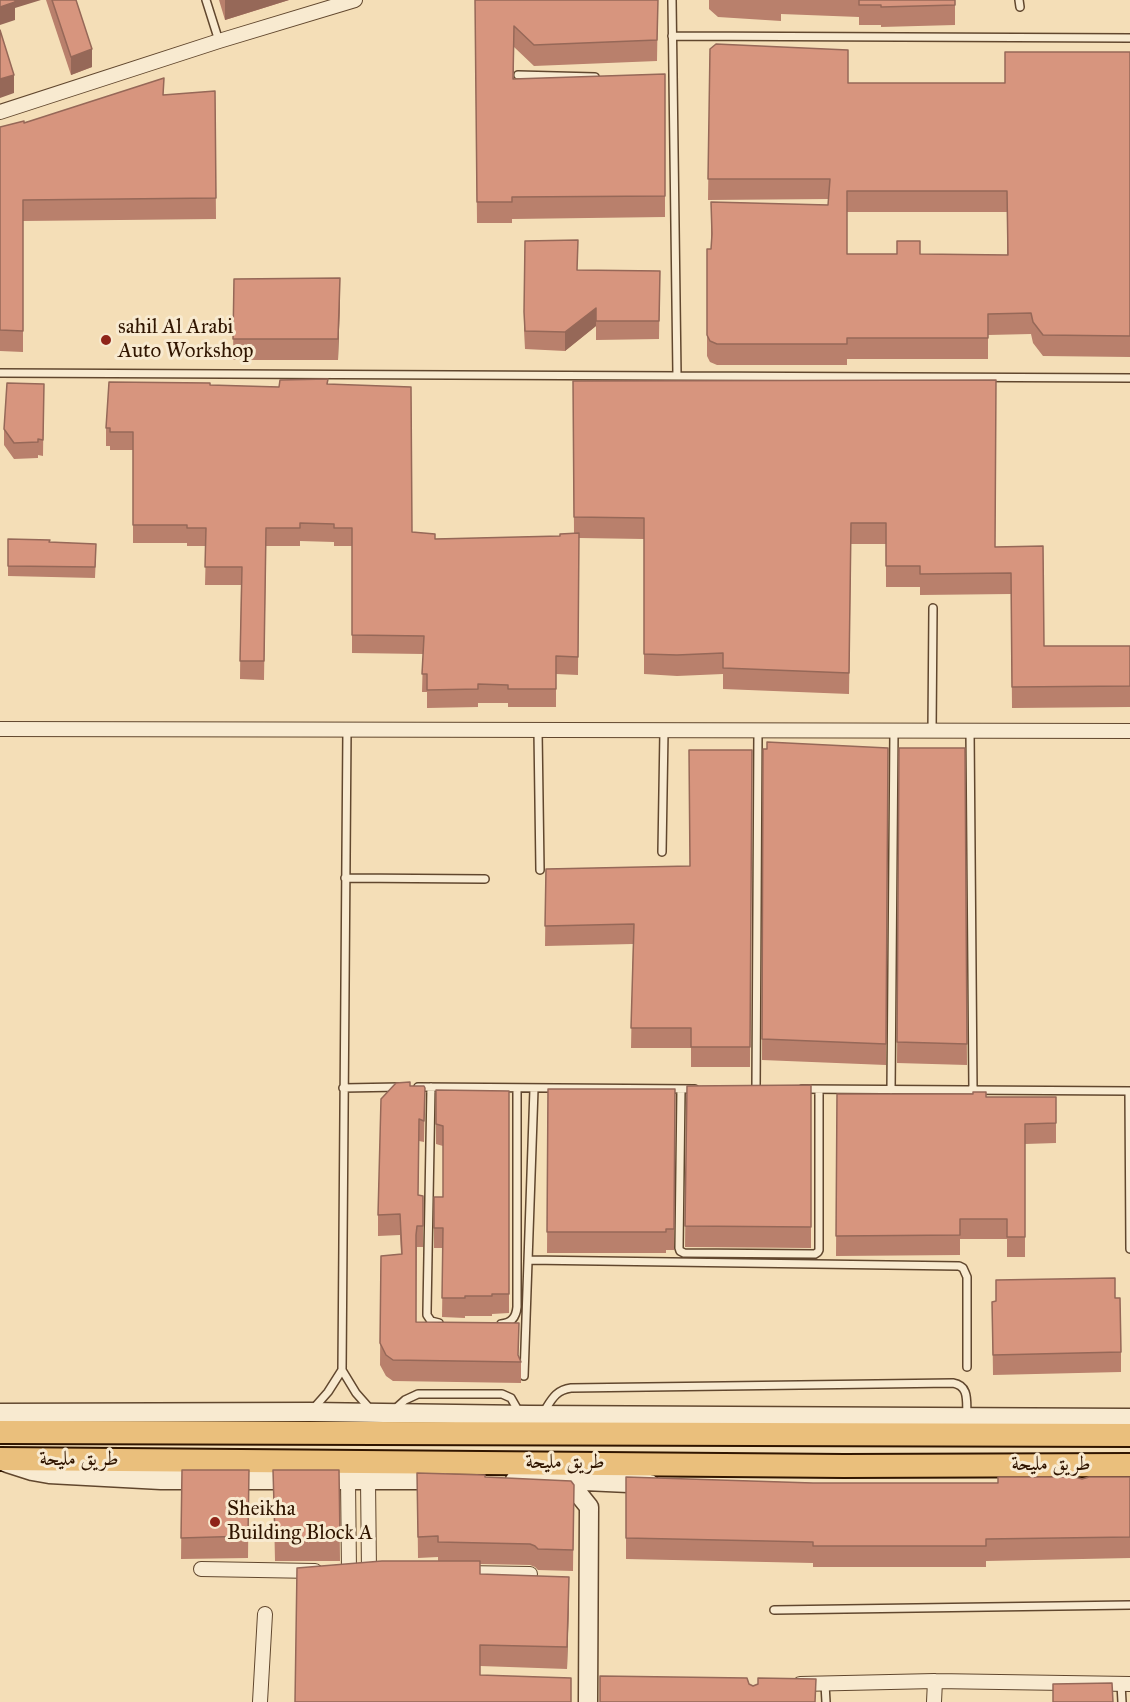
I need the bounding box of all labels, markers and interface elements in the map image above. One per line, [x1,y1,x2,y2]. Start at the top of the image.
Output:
place label: sahil Al Arabi Auto Workshop [118,315,254,365]
marker: sahil Al Arabi Auto Workshop [99,333,113,347]
street label: طريق مليحة [39,1447,119,1473]
street label: طريق مليحة [525,1450,605,1476]
street label: طريق مليحة [1011,1452,1091,1478]
place label: Sheikha Building Block A [227,1497,373,1547]
marker: Sheikha Building Block A [208,1515,222,1529]

